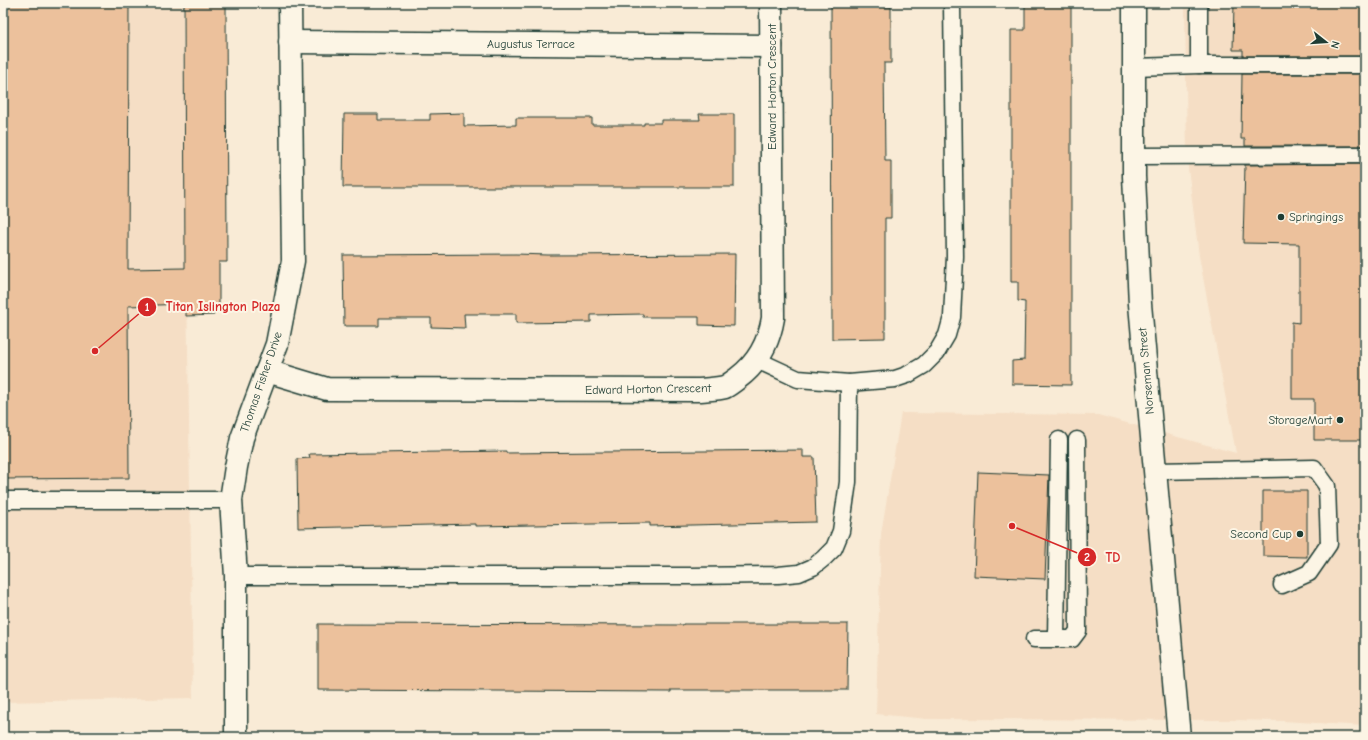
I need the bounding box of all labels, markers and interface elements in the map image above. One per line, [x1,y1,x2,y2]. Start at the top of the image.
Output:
north arrow [1306,22,1346,62]
street label: Edward Horton Crescent [765,23,779,150]
street label: Augustus Terrace [487,37,575,51]
text: N [1328,39,1342,50]
place label: Springings [1289,210,1343,224]
marker: Springings [1276,212,1286,222]
callout: Titan Islington Plaza [137,294,288,319]
text: Titan Islington Plaza [166,299,280,314]
text: 1 [145,300,150,314]
street label: Norseman Street [1135,327,1157,415]
street label: Thomas Fisher Drive [237,330,285,434]
street label: Edward Horton Crescent [585,381,712,397]
place label: StorageMart [1268,413,1333,427]
marker: StorageMart [1335,415,1345,425]
place label: Second Cup [1230,527,1292,541]
marker: Second Cup [1295,529,1305,539]
callout: TD [1077,544,1128,569]
text: 2 [1084,550,1090,564]
text: TD [1106,550,1120,565]

